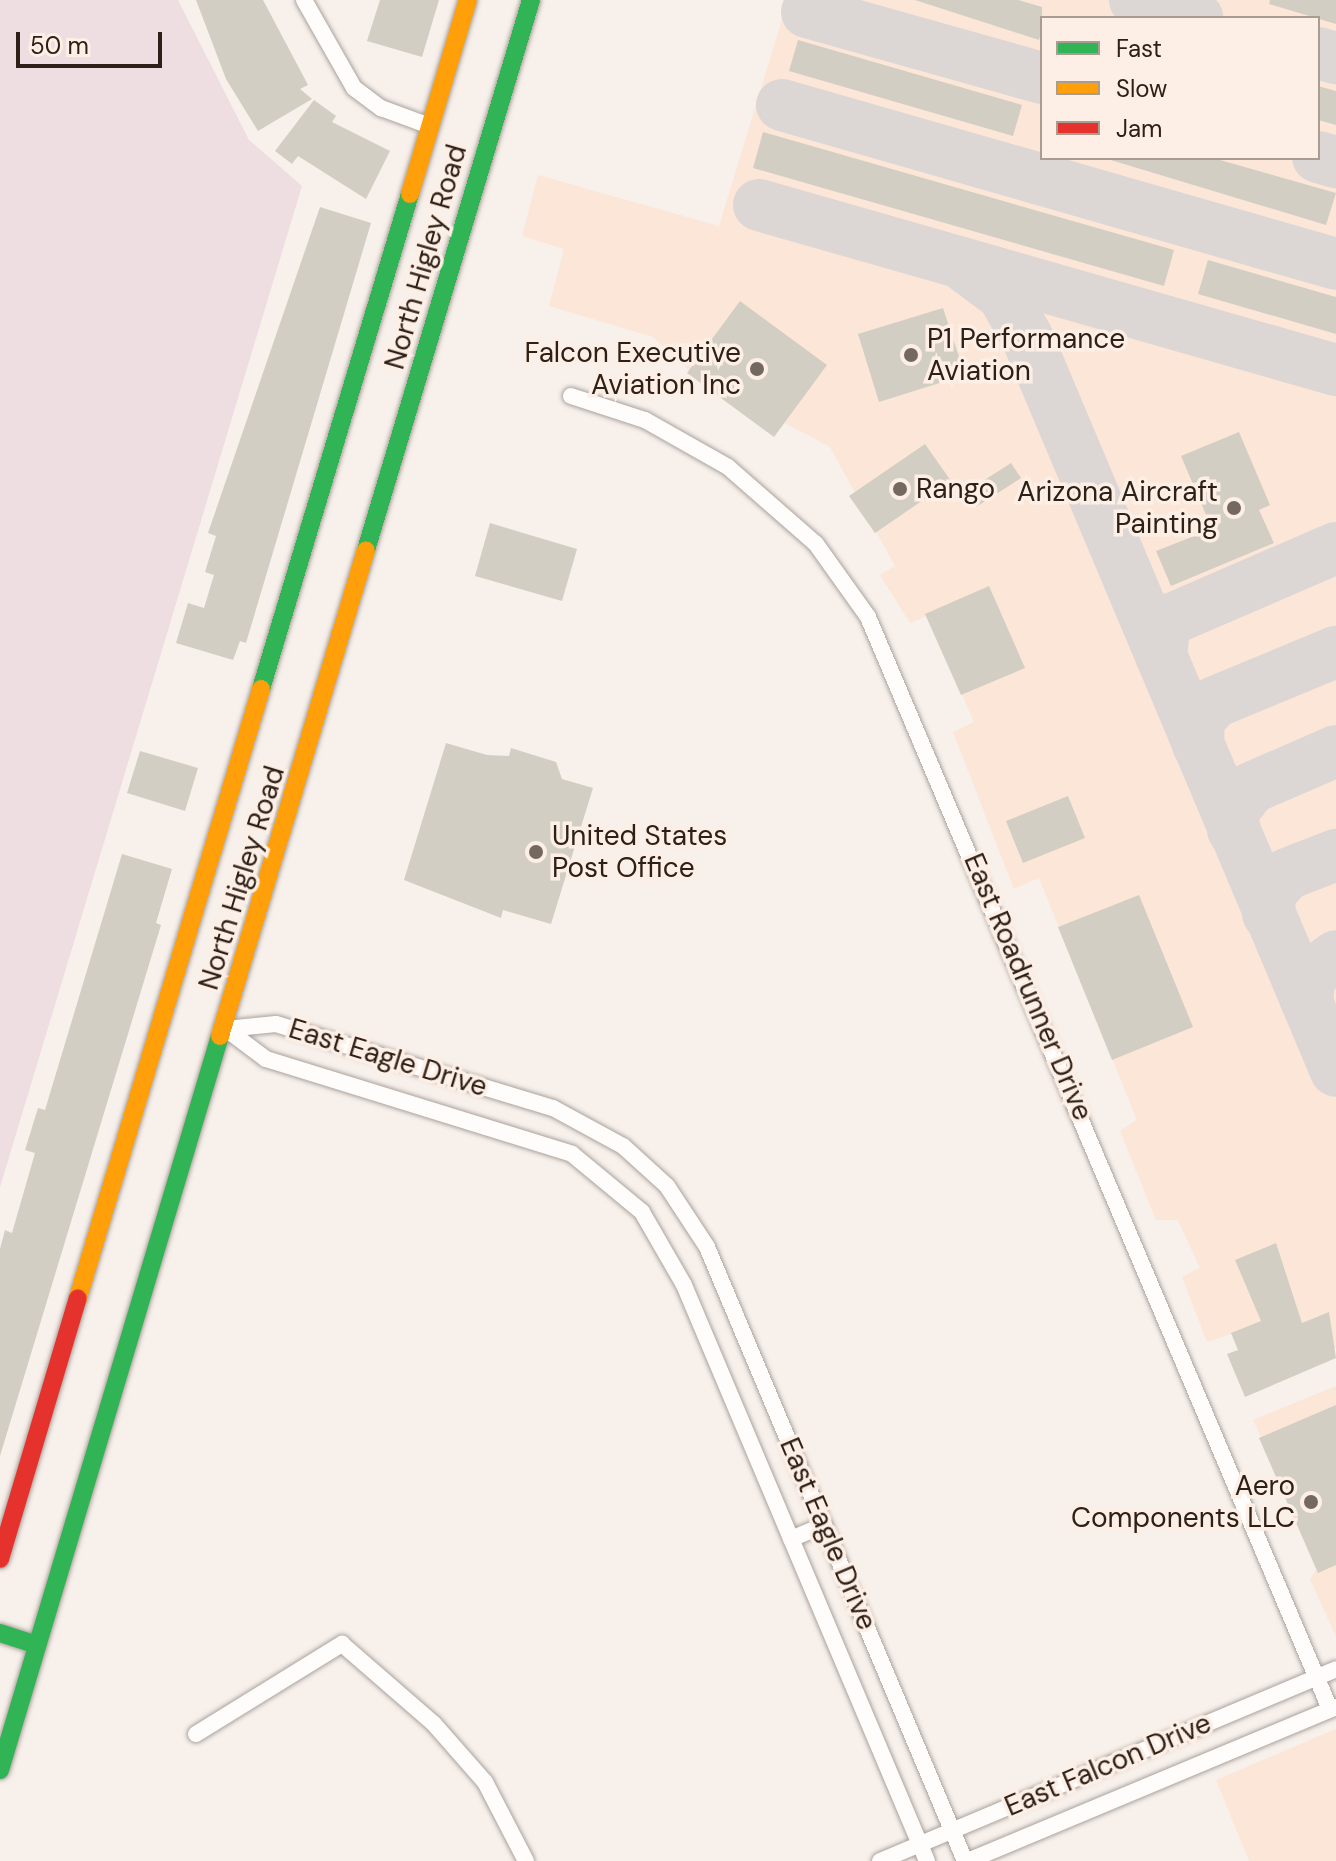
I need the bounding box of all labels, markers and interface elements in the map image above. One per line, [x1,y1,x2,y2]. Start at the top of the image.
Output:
scale bar [20,16,166,66]
legend [1040,16,1320,160]
text: 50 m [30,30,89,61]
text: Fast [1116,33,1162,64]
text: Slow [1116,73,1167,104]
text: Jam [1116,113,1162,144]
street label: North Higley Road [378,141,474,373]
place label: P1 Performance Aviation [927,322,1125,388]
place label: Falcon Executive Aviation Inc [525,336,741,402]
marker: P1 Performance Aviation [902,346,920,364]
marker: Falcon Executive Aviation Inc [748,360,766,378]
place label: Rango [916,472,995,506]
place label: Arizona Aircraft Painting [1017,475,1218,541]
marker: Rango [891,480,909,498]
marker: Arizona Aircraft Painting [1225,499,1243,517]
street label: North Higley Road [192,762,292,994]
place label: United States Post Office [552,819,727,885]
marker: United States Post Office [527,843,545,861]
street label: East Roadrunner Drive [957,848,1099,1126]
street label: East Eagle Drive [285,1012,491,1104]
street label: East Eagle Drive [772,1433,884,1635]
place label: Aero Components LLC [1071,1469,1295,1535]
marker: Aero Components LLC [1302,1493,1320,1511]
street label: East Falcon Drive [1000,1706,1216,1824]

